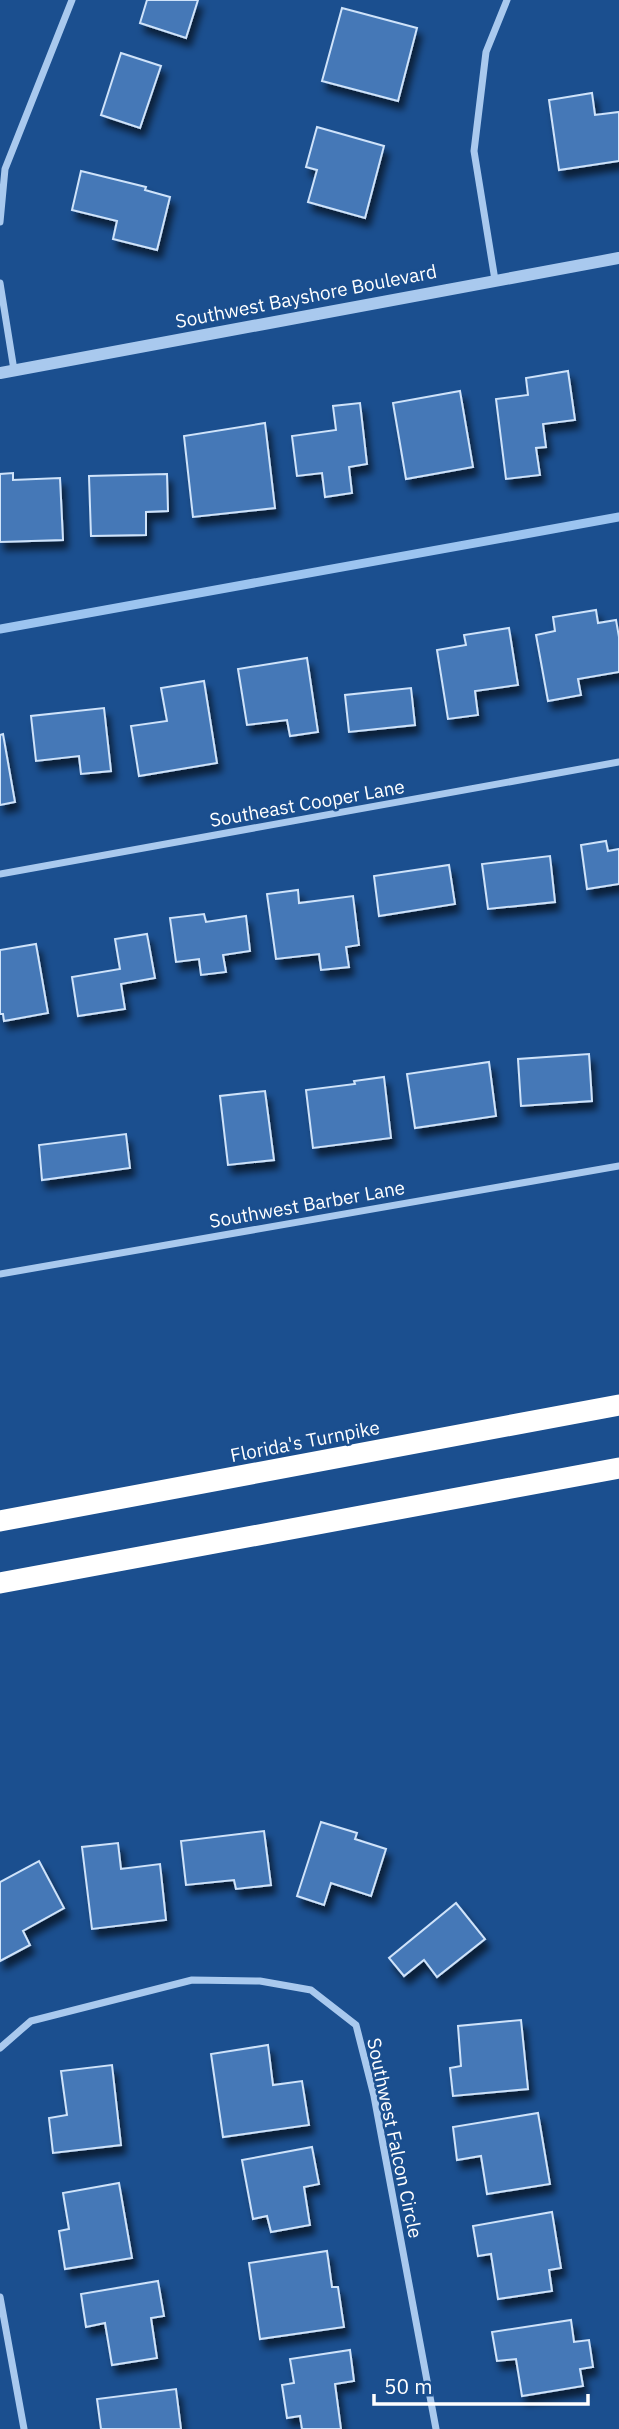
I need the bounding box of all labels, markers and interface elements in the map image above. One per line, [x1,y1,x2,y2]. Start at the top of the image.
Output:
street label: Southwest Bayshore Boulevard [173,259,439,333]
street label: Southeast Cooper Lane [208,774,406,832]
street label: Southwest Barber Lane [207,1175,407,1233]
street label: Florida's Turnpike [228,1415,382,1467]
street label: Southwest Falcon Circle [362,2036,428,2240]
scale bar [374,2362,588,2406]
text: 50 m [384,2372,433,2400]

